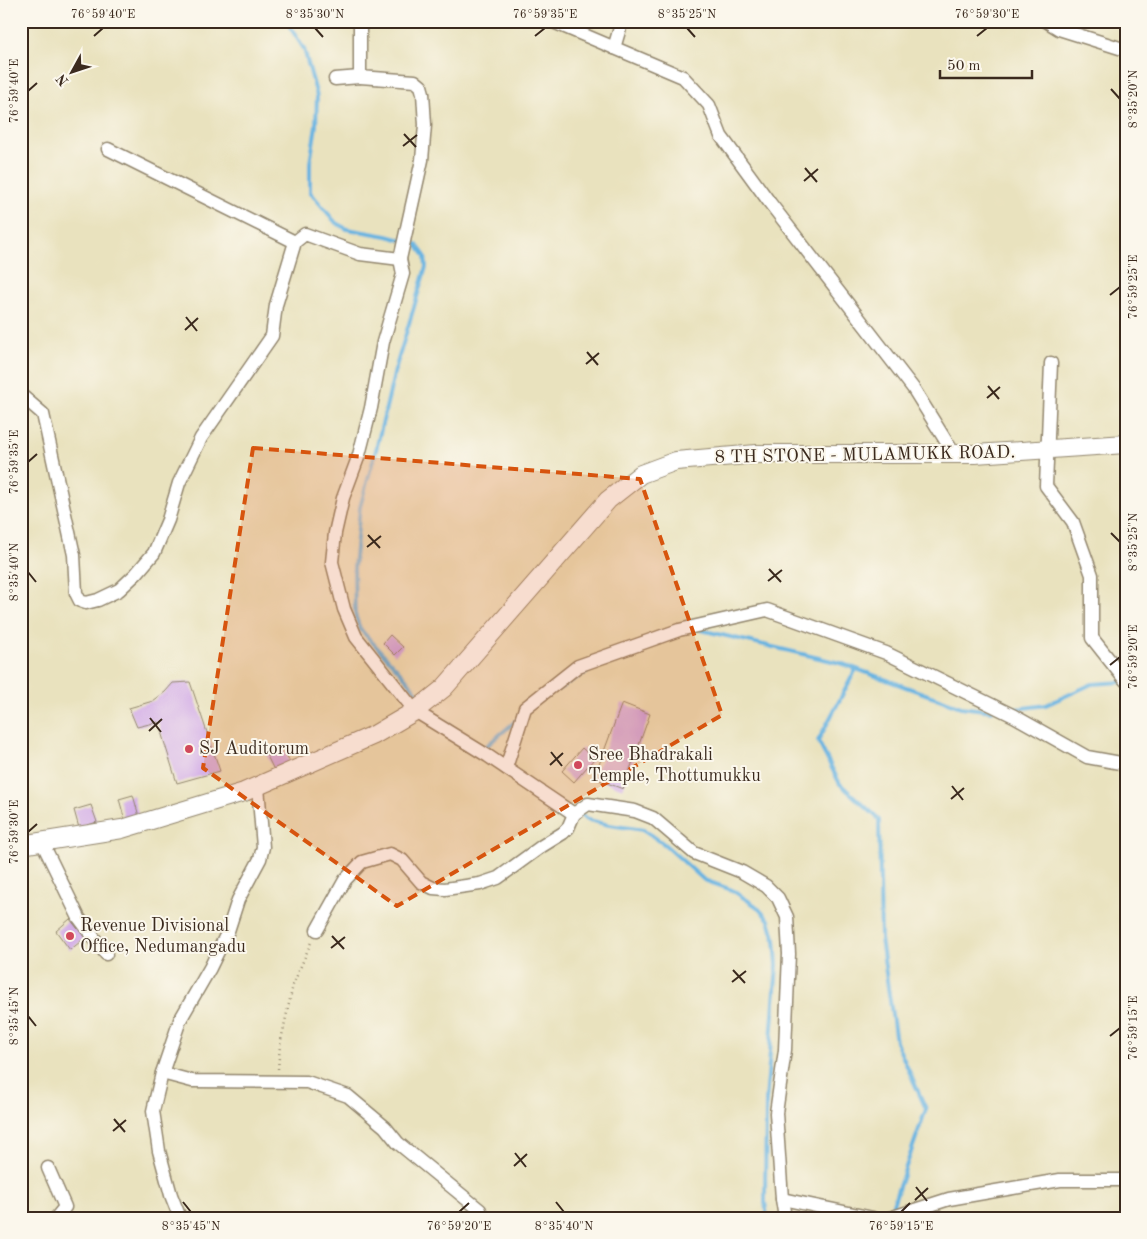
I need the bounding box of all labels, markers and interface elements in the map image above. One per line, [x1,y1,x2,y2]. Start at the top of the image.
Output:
text: 76°59'40"E [71,8,135,21]
text: 8°35'30"N [286,8,344,21]
text: 76°59'35"E [513,8,577,21]
text: 8°35'25"N [658,8,716,21]
text: 76°59'30"E [955,8,1019,21]
north arrow [48,48,98,98]
scale bar [940,48,1032,80]
text: 76°59'40"E [8,59,21,123]
text: 50 m [947,59,981,74]
text: 8°35'20"N [1127,70,1140,128]
text: N [54,71,72,88]
text: 76°59'25"E [1127,255,1140,319]
text: 76°59'35"E [8,430,21,494]
street label: 8 TH STONE - MULAMUKK ROAD. [714,443,1016,467]
text: 8°35'25"N [1127,513,1140,571]
text: 8°35'40"N [8,543,21,601]
text: 76°59'20"E [1127,625,1140,689]
place label: SJ Auditorum [199,740,309,758]
marker: SJ Auditorum [183,743,195,755]
place label: Sree Bhadrakali Temple, Thottumukku [588,746,761,785]
marker: Sree Bhadrakali Temple, Thottumukku [572,759,584,771]
text: 76°59'30"E [8,800,21,864]
place label: Revenue Divisional Office, Nedumangadu [80,917,246,956]
marker: Revenue Divisional Office, Nedumangadu [64,930,76,942]
text: 8°35'45"N [8,987,21,1045]
text: 76°59'15"E [1127,996,1140,1060]
text: 8°35'45"N [162,1220,220,1233]
text: 76°59'20"E [427,1220,491,1233]
text: 8°35'40"N [535,1220,593,1233]
text: 76°59'15"E [869,1220,933,1233]

